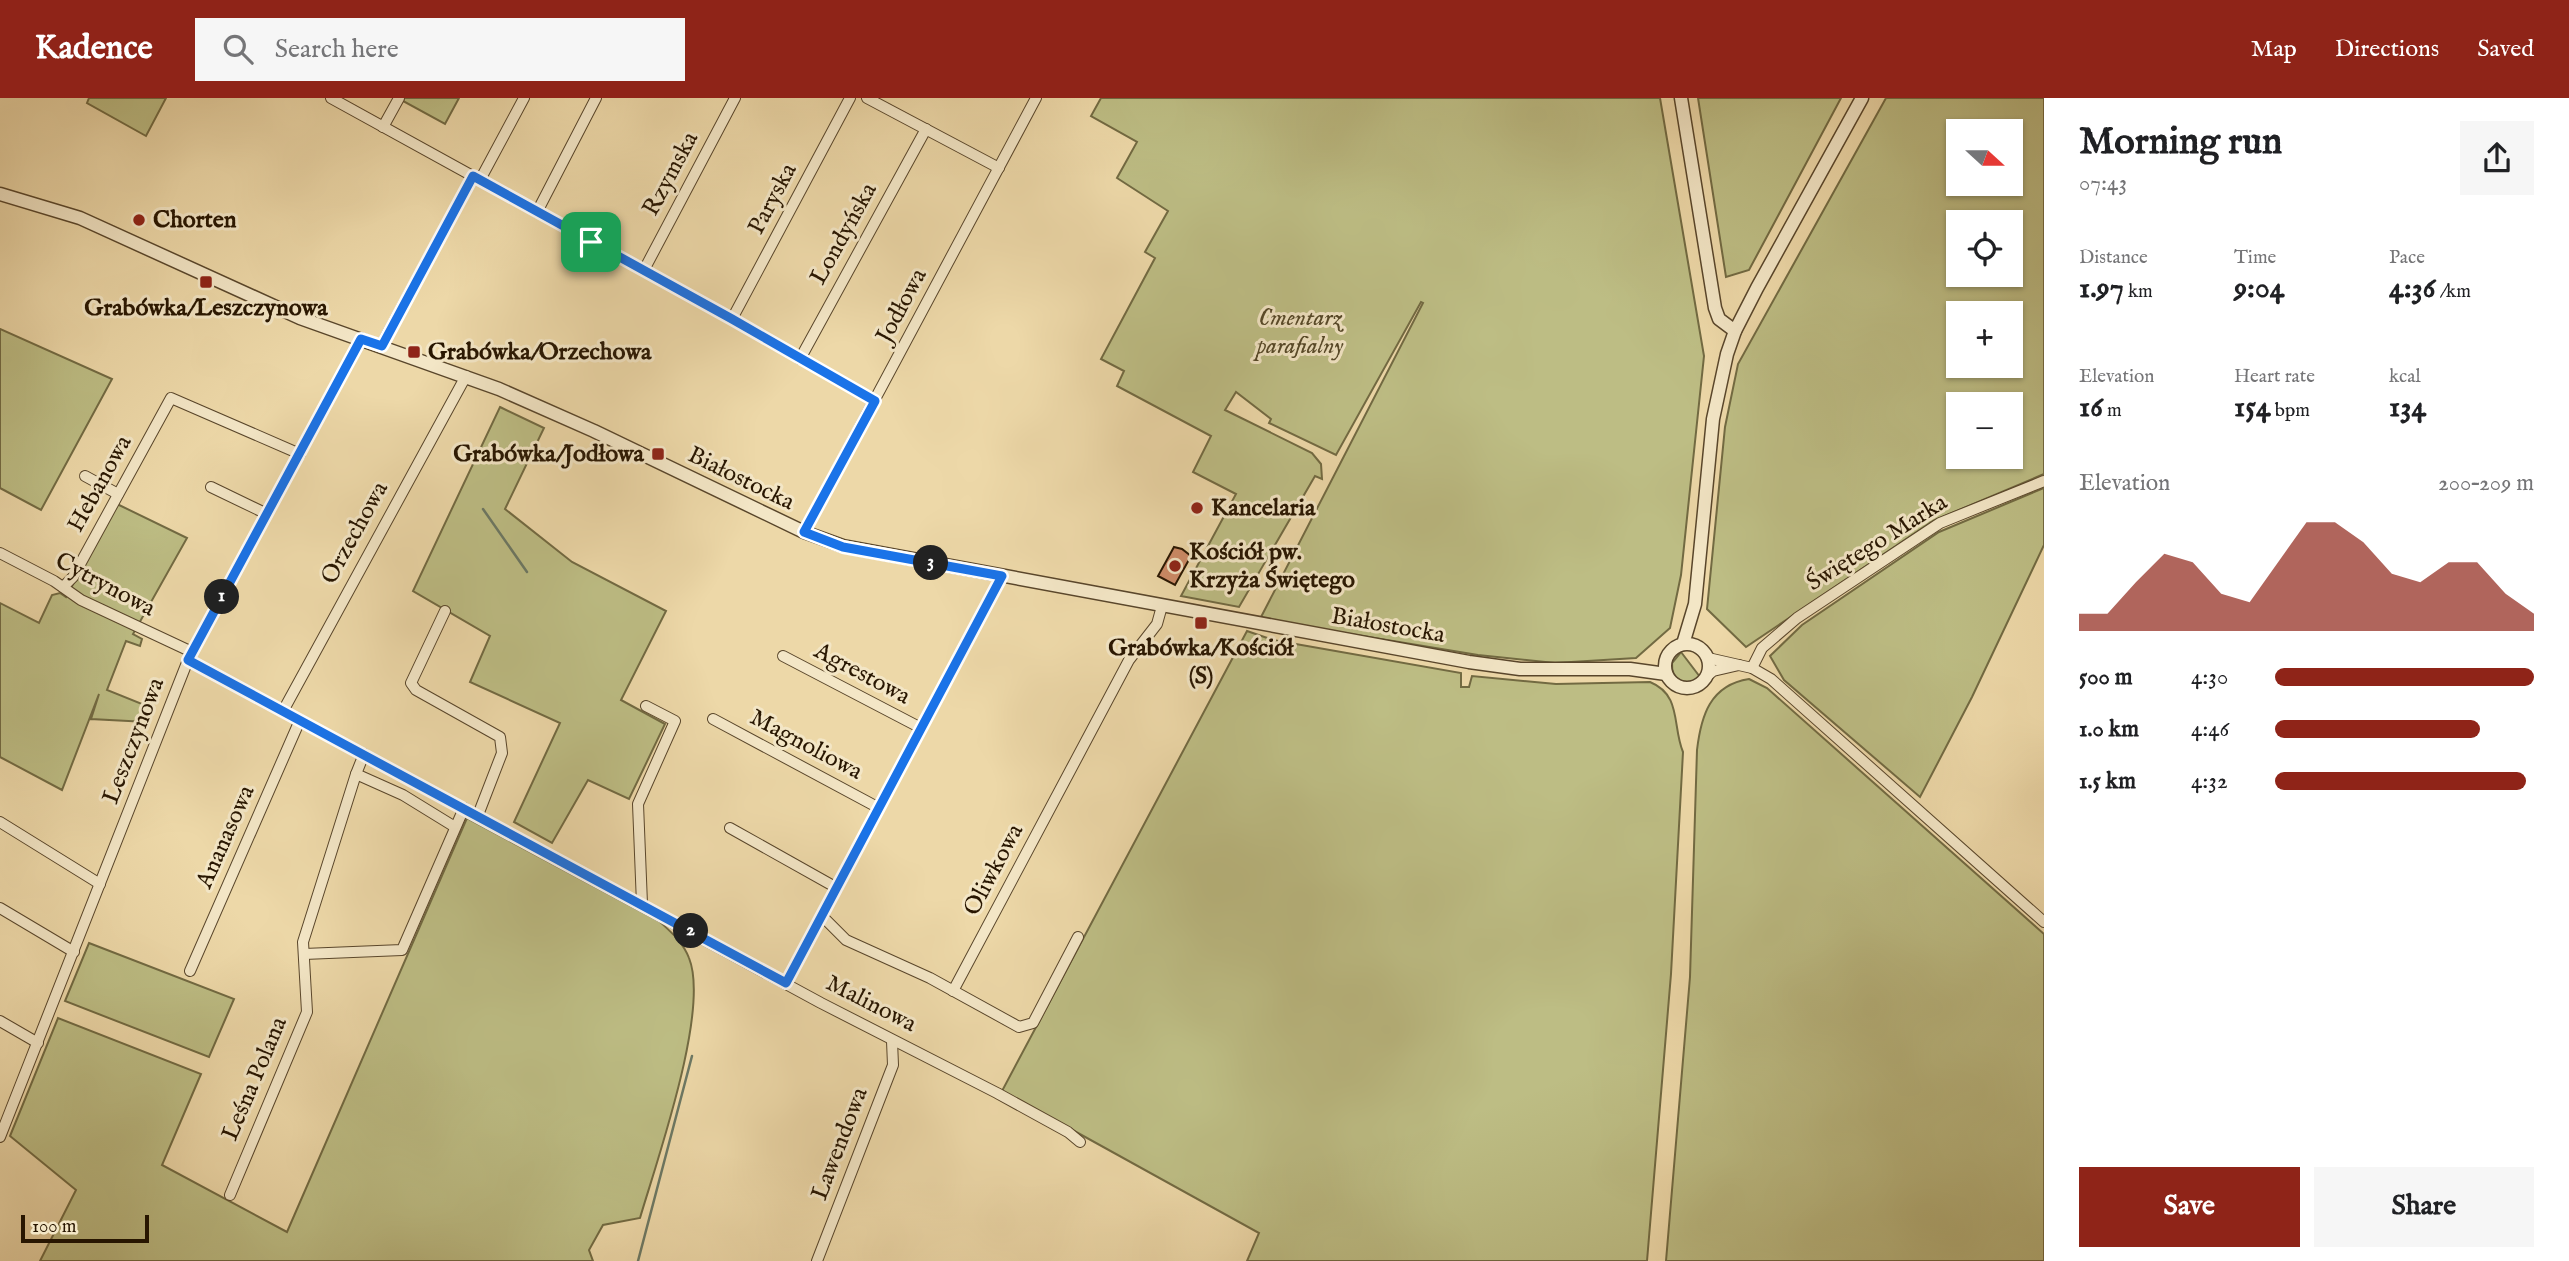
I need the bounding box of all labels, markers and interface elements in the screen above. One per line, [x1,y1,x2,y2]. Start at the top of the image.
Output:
search box [195,18,685,81]
text: Kadence [35,28,153,70]
icon: search [219,30,257,68]
text: Search here [275,33,399,66]
text: Map [2251,34,2297,65]
text: Directions [2335,34,2439,65]
text: Saved [2477,34,2534,65]
north arrow [1946,119,2023,196]
map controls [1946,119,2023,469]
text: Morning run [2079,119,2282,167]
button: share [2460,121,2534,195]
street label: Rzymska [636,126,706,222]
street label: Paryska [741,157,805,240]
text: 07:43 [2079,169,2127,198]
street label: Londyńska [803,177,885,290]
place label: Chorten [153,205,237,236]
button: locate [1946,210,2023,287]
marker: Chorten [131,212,147,228]
pin [561,212,621,272]
icon: arrive [572,223,610,261]
text: Distance [2079,246,2148,270]
text: Time [2234,246,2276,270]
text: Pace [2389,246,2425,270]
street label: Jodłowa [868,263,935,351]
text: 1.97 [2079,270,2124,308]
text: 9:04 [2234,270,2284,308]
text: 4:36 [2389,270,2435,308]
marker: Grabówka/Leszczynowa [198,274,214,290]
text: km [2124,280,2153,304]
text: /km [2435,280,2471,304]
place label: Grabówka/Leszczynowa [84,293,328,324]
button: + [1946,301,2023,378]
park label: Cmentarz parafialny [1253,303,1344,362]
place label: Grabówka/Orzechowa [428,337,652,368]
marker: Grabówka/Orzechowa [406,344,422,360]
text: Elevation [2079,365,2154,389]
text: Heart rate [2234,365,2315,389]
text: kcal [2389,365,2421,389]
text: 16 [2079,389,2103,427]
text: 154 [2234,389,2271,427]
text: 134 [2389,389,2426,427]
button: − [1946,392,2023,469]
text: m [2103,399,2122,423]
text: bpm [2271,399,2310,423]
street label: Hebanowa [61,430,140,538]
place label: Grabówka/Jodłowa [453,439,645,470]
street label: Białostocka [682,440,800,518]
marker: Grabówka/Jodłowa [650,446,666,462]
text: Elevation [2079,469,2170,498]
text: 200–209 m [2438,469,2534,498]
street label: Orzechowa [314,476,396,590]
street label: Świętego Marka [1801,487,1954,599]
place label: Kancelaria [1211,493,1316,524]
marker: Kancelaria [1189,500,1205,516]
place label: Kościół pw. Krzyża Świętego [1189,537,1355,596]
street label: Cytrynowa [49,546,161,625]
pin: 3 [914,546,948,580]
text: 3 [927,550,934,574]
marker: Kościół pw. Krzyża Świętego [1167,558,1183,574]
pin: 1 [204,580,240,614]
text: 1 [218,584,225,608]
street label: Białostocka [1329,601,1448,651]
marker: Grabówka/Kościół (S) [1193,615,1209,631]
place label: Grabówka/Kościół (S) [1108,633,1294,692]
street label: Agrestowa [808,635,916,713]
text: 500 m [2079,663,2133,692]
text: 4:30 [2191,663,2228,692]
street label: Leszczynowa [96,673,172,808]
street label: Magnoliowa [744,702,868,788]
text: 1.0 km [2079,715,2139,744]
text: 4:46 [2191,715,2229,744]
text: 1.5 km [2079,767,2136,796]
text: 4:32 [2191,767,2228,796]
street label: Ananasowa [189,780,263,894]
street label: Oliwkowa [957,818,1031,921]
pin: 2 [674,914,708,948]
text: 2 [686,918,695,942]
street label: Malinowa [821,968,922,1040]
street label: Leśna Polana [215,1012,295,1146]
street label: Lawendowa [804,1083,876,1205]
button: Save [2079,1167,2300,1247]
button: Share [2314,1167,2534,1247]
scale bar [21,1212,149,1244]
text: 100 m [32,1215,76,1239]

